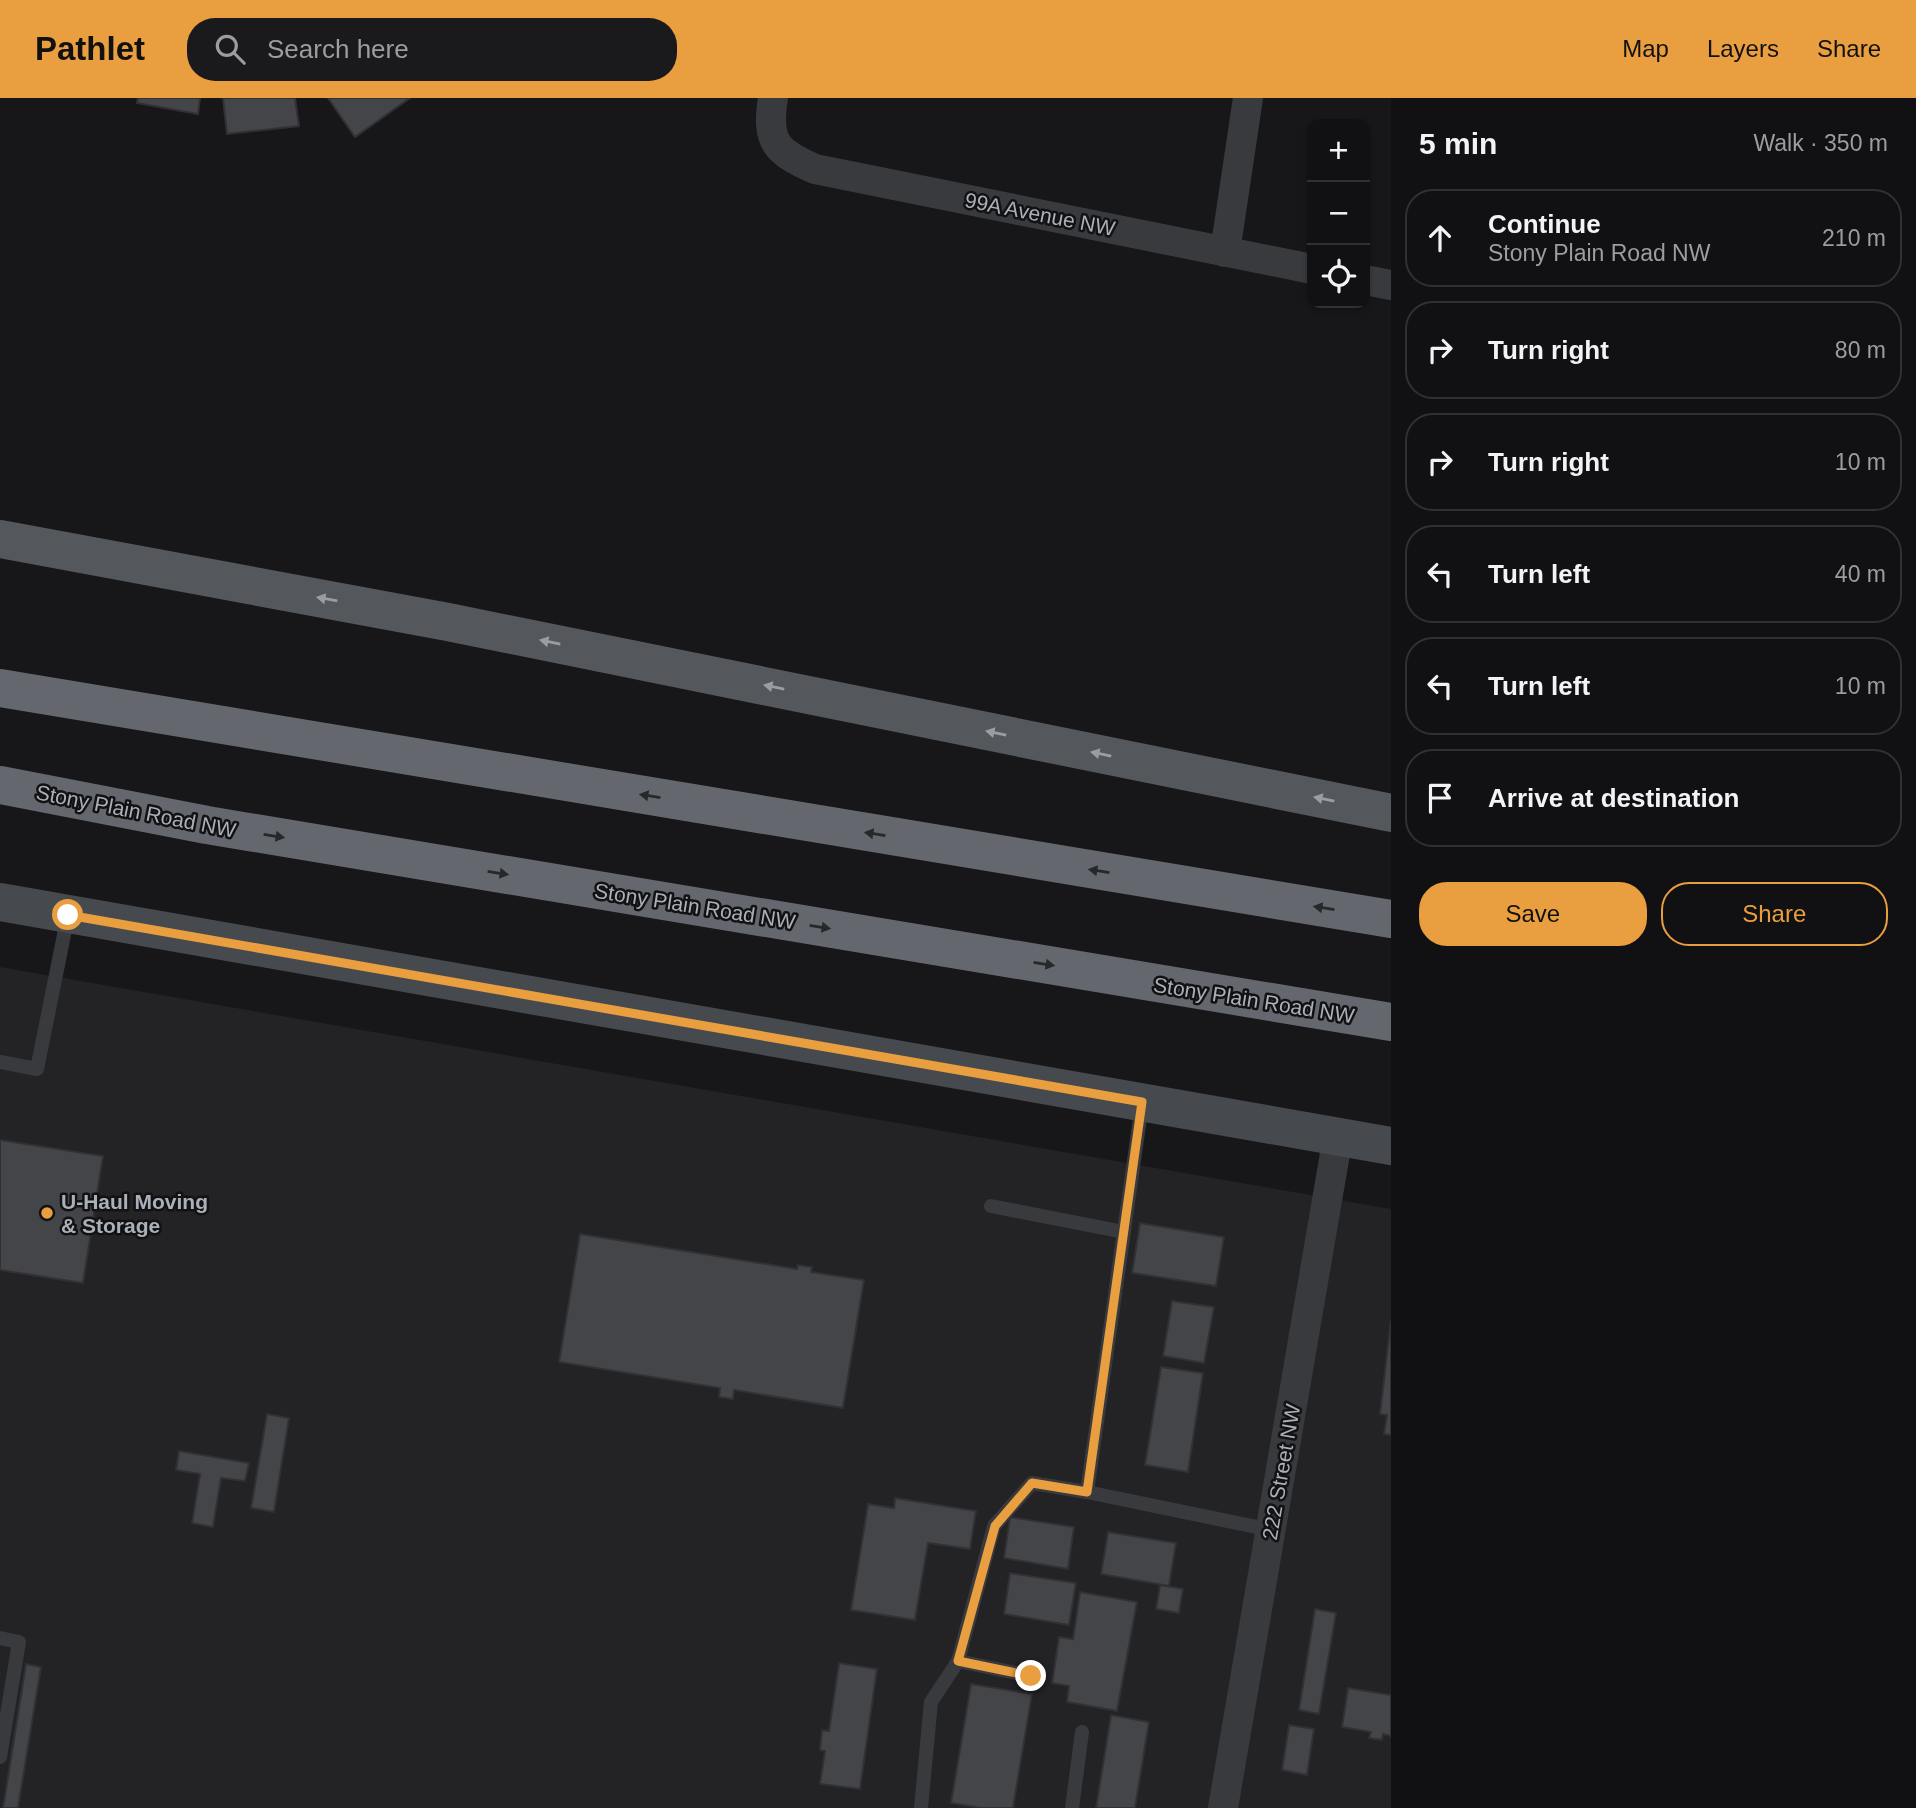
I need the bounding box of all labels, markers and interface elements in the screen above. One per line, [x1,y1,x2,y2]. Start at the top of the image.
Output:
search box [187,18,677,81]
text: Pathlet [35,30,145,67]
icon: search [211,30,249,68]
text: Search here [267,34,409,64]
text: Map [1622,35,1669,62]
text: Layers [1707,35,1779,62]
text: Share [1817,35,1881,62]
map controls [1307,119,1370,308]
button: + [1307,119,1370,182]
text: 5 min [1419,127,1497,160]
text: Walk · 350 m [1753,130,1888,156]
button: − [1307,182,1370,245]
street label: 99A Avenue NW [963,188,1117,240]
text: Continue [1488,209,1601,239]
icon: ahead [1421,219,1459,257]
text: 210 m [1822,225,1886,251]
text: Stony Plain Road NW [1488,240,1710,266]
button: locate [1307,245,1370,308]
icon: right [1421,331,1459,369]
text: Turn right [1488,335,1609,365]
text: 80 m [1835,337,1886,363]
icon: right [1421,443,1459,481]
text: Turn right [1488,447,1609,477]
text: 10 m [1835,449,1886,475]
icon: left [1421,555,1459,593]
text: Turn left [1488,559,1590,589]
text: 40 m [1835,561,1886,587]
one-way arrow [316,594,338,605]
one-way arrow [539,637,561,648]
icon: left [1421,667,1459,705]
text: Turn left [1488,671,1590,701]
text: 10 m [1835,673,1886,699]
one-way arrow [762,682,784,693]
one-way arrow [985,727,1007,738]
one-way arrow [1090,748,1112,759]
icon: arrive [1421,779,1459,817]
street label: Stony Plain Road NW [34,780,238,842]
text: Arrive at destination [1488,783,1739,813]
one-way arrow [639,790,661,801]
one-way arrow [1313,794,1335,805]
one-way arrow [864,828,886,839]
one-way arrow [263,831,285,842]
one-way arrow [1088,865,1110,876]
one-way arrow [488,868,510,879]
street label: Stony Plain Road NW [593,879,797,933]
button: Save [1419,882,1647,946]
button: Share [1661,882,1888,946]
route start [52,899,83,930]
one-way arrow [1313,902,1335,913]
one-way arrow [809,922,831,933]
one-way arrow [1033,959,1055,970]
street label: Stony Plain Road NW [1152,973,1356,1027]
place label: U-Haul Moving & Storage [61,1190,208,1237]
marker: U-Haul Moving & Storage [39,1205,55,1221]
street label: 222 Street NW [1258,1402,1304,1542]
route end [1015,1660,1046,1691]

